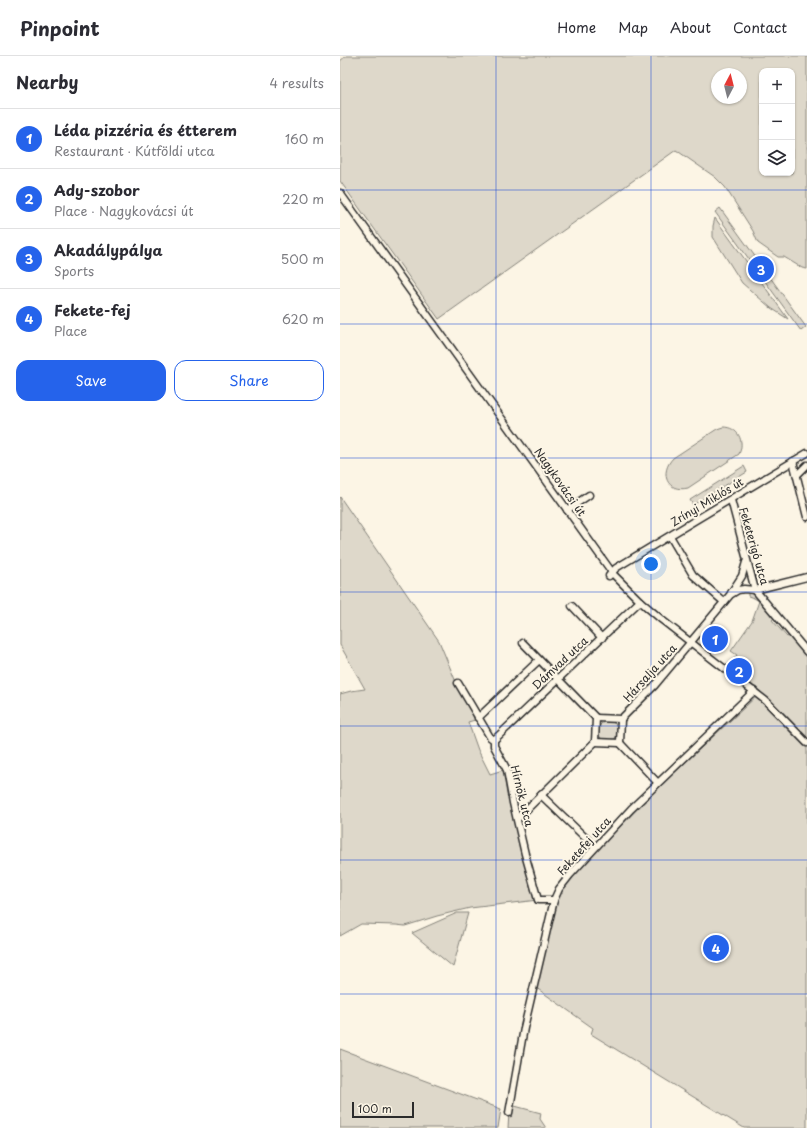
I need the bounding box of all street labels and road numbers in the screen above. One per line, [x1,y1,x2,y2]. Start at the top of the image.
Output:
street label: Nagykovácsi út [530,444,591,520]
street label: Zrínyi Miklós út [667,473,747,530]
street label: Feketerigó utca [735,505,774,587]
street label: Dámvad utca [528,632,592,693]
street label: Hársalja utca [619,640,680,705]
street label: Hírnök utca [507,763,538,829]
street label: Feketefej utca [553,813,615,879]

